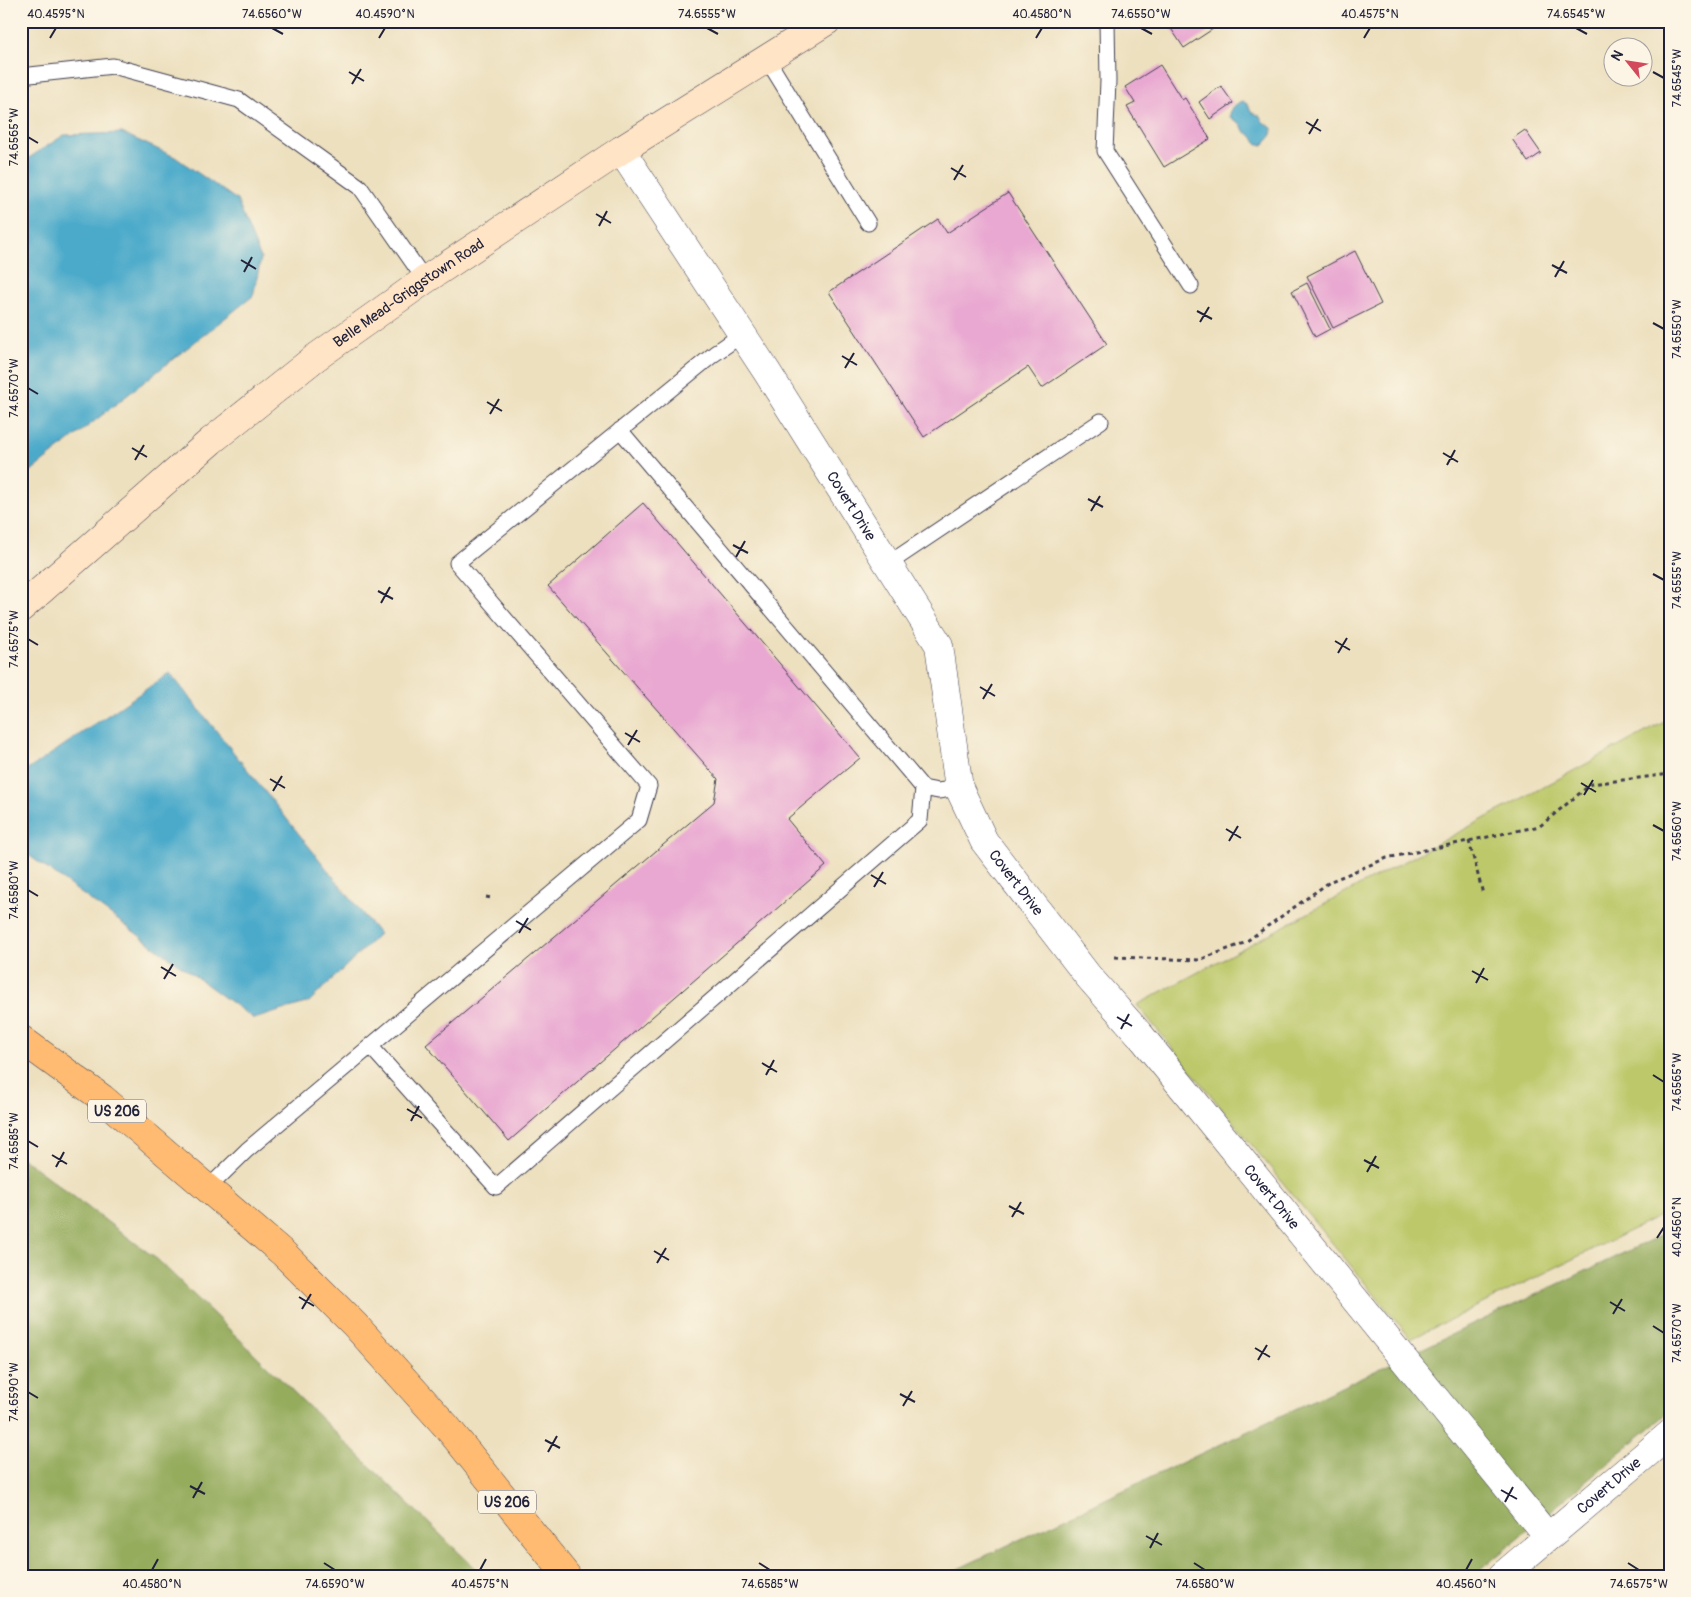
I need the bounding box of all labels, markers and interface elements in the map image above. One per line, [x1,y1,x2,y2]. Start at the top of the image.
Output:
text: 40.4595°N [27,7,85,22]
text: 74.6560°W [242,7,302,22]
text: 40.4590°N [356,7,415,22]
text: 74.6555°W [678,7,736,22]
text: 40.4580°N [1013,7,1071,22]
text: 74.6550°W [1111,7,1171,22]
text: 40.4575°N [1341,7,1399,22]
text: 74.6545°W [1547,7,1605,22]
north arrow [1604,38,1654,88]
text: N [1607,47,1627,64]
text: 74.6545°W [1670,49,1685,107]
text: 74.6565°W [7,108,22,166]
street label: Belle Mead-Griggstown Road [329,234,488,352]
text: 74.6550°W [1670,299,1685,359]
text: 74.6570°W [7,358,22,418]
street label: Covert Drive [822,468,881,545]
text: 74.6555°W [1670,551,1685,609]
text: 74.6575°W [7,610,22,668]
text: 74.6560°W [1670,801,1685,861]
street label: Covert Drive [985,846,1048,920]
text: 74.6580°W [7,860,22,920]
text: 74.6565°W [1670,1053,1685,1111]
road number: US 206 [88,1100,146,1122]
text: 74.6585°W [7,1112,22,1170]
street label: Covert Drive [1240,1161,1304,1234]
text: 40.4560°N [1670,1197,1685,1257]
text: 74.6570°W [1670,1303,1685,1363]
text: 74.6590°W [7,1362,22,1422]
street label: Covert Drive [1573,1453,1645,1518]
road number: US 206 [478,1490,536,1514]
text: 40.4580°N [123,1577,181,1592]
text: 74.6590°W [305,1577,365,1592]
text: 40.4575°N [451,1577,509,1592]
text: 74.6585°W [741,1577,799,1592]
text: 74.6580°W [1175,1577,1235,1592]
text: 40.4560°N [1436,1577,1496,1592]
text: 74.6575°W [1610,1577,1668,1592]

